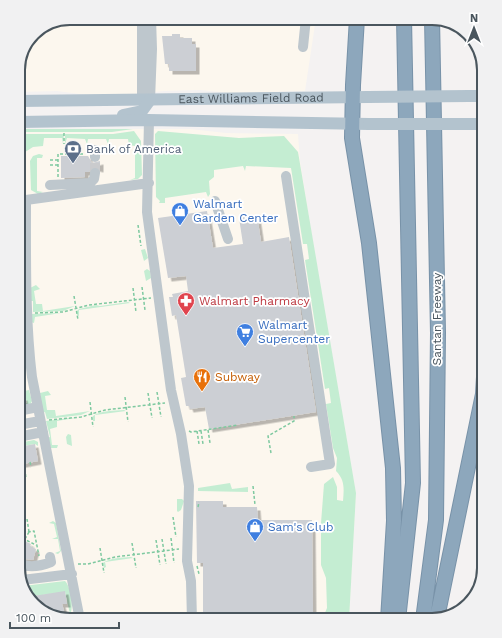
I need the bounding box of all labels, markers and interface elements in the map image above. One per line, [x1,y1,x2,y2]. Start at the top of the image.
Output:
north arrow [454,8,494,48]
text: N [470,12,478,25]
street label: East Williams Field Road [178,91,324,106]
bank icon: Bank of America [63,139,83,164]
place label: Bank of America [86,142,182,156]
place label: Walmart Garden Center [193,197,279,225]
shop icon: Walmart Garden Center [170,201,190,226]
street label: Santan Freeway [430,272,444,365]
pharmacy icon: Walmart Pharmacy [176,291,196,316]
place label: Walmart Pharmacy [199,294,311,308]
place label: Walmart Supercenter [258,318,330,346]
supermarket icon: Walmart Supercenter [235,322,255,347]
restaurant icon: Subway [192,367,212,392]
place label: Subway [215,370,261,384]
shop icon: Sam's Club [245,517,265,542]
place label: Sam's Club [268,520,333,534]
scale bar [10,604,119,630]
text: 100 m [16,611,51,625]

